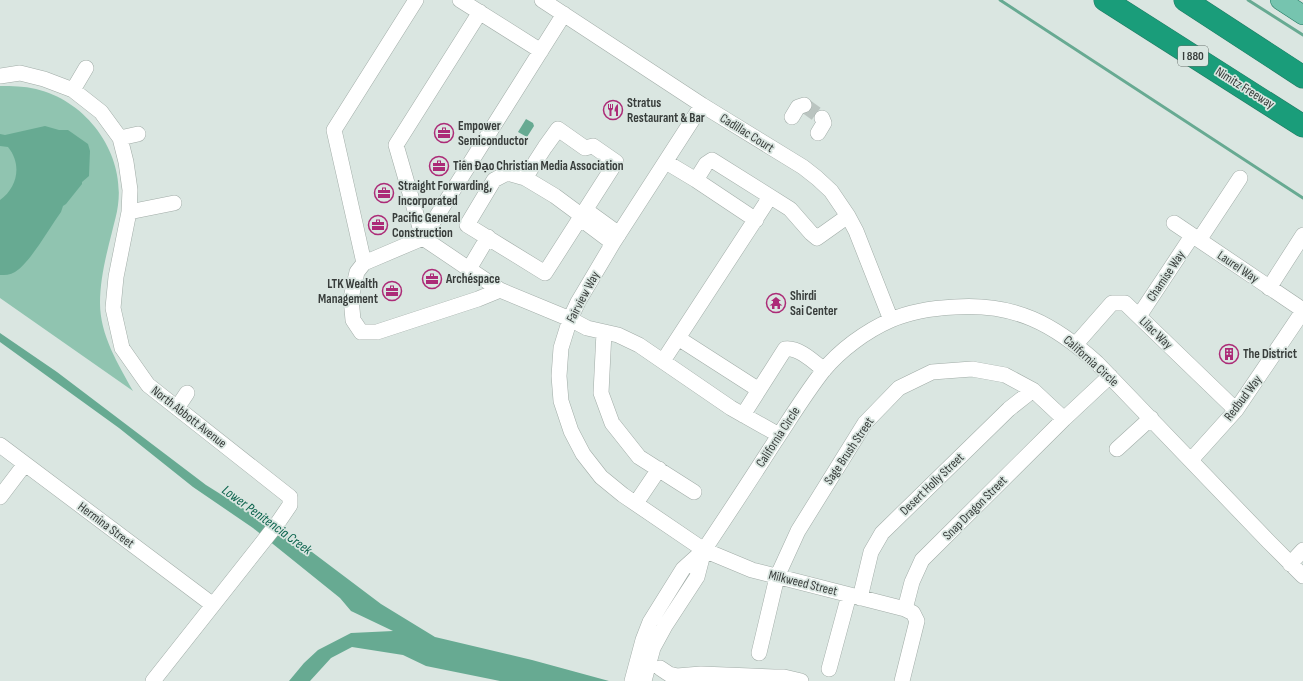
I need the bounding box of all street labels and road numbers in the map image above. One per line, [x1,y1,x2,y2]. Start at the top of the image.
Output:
road number: I 880 [1178,46,1208,66]
street label: Nimitz Freeway [1213,64,1277,112]
street label: Cadillac Court [717,110,777,156]
street label: Laurel Way [1214,247,1262,287]
street label: Chamise Way [1143,248,1189,304]
street label: Fairview Way [563,269,603,325]
street label: Lilac Way [1136,313,1176,353]
street label: California Circle [1060,332,1122,390]
street label: Redbud Way [1221,372,1265,424]
street label: North Abbott Avenue [148,383,230,451]
street label: California Circle [753,404,803,470]
street label: Sage Brush Street [821,414,877,488]
street label: Desert Holly Street [897,449,967,519]
street label: Snap Dragon Street [940,473,1010,543]
street label: Hermina Street [75,499,137,551]
street label: Milkweed Street [767,567,839,599]

